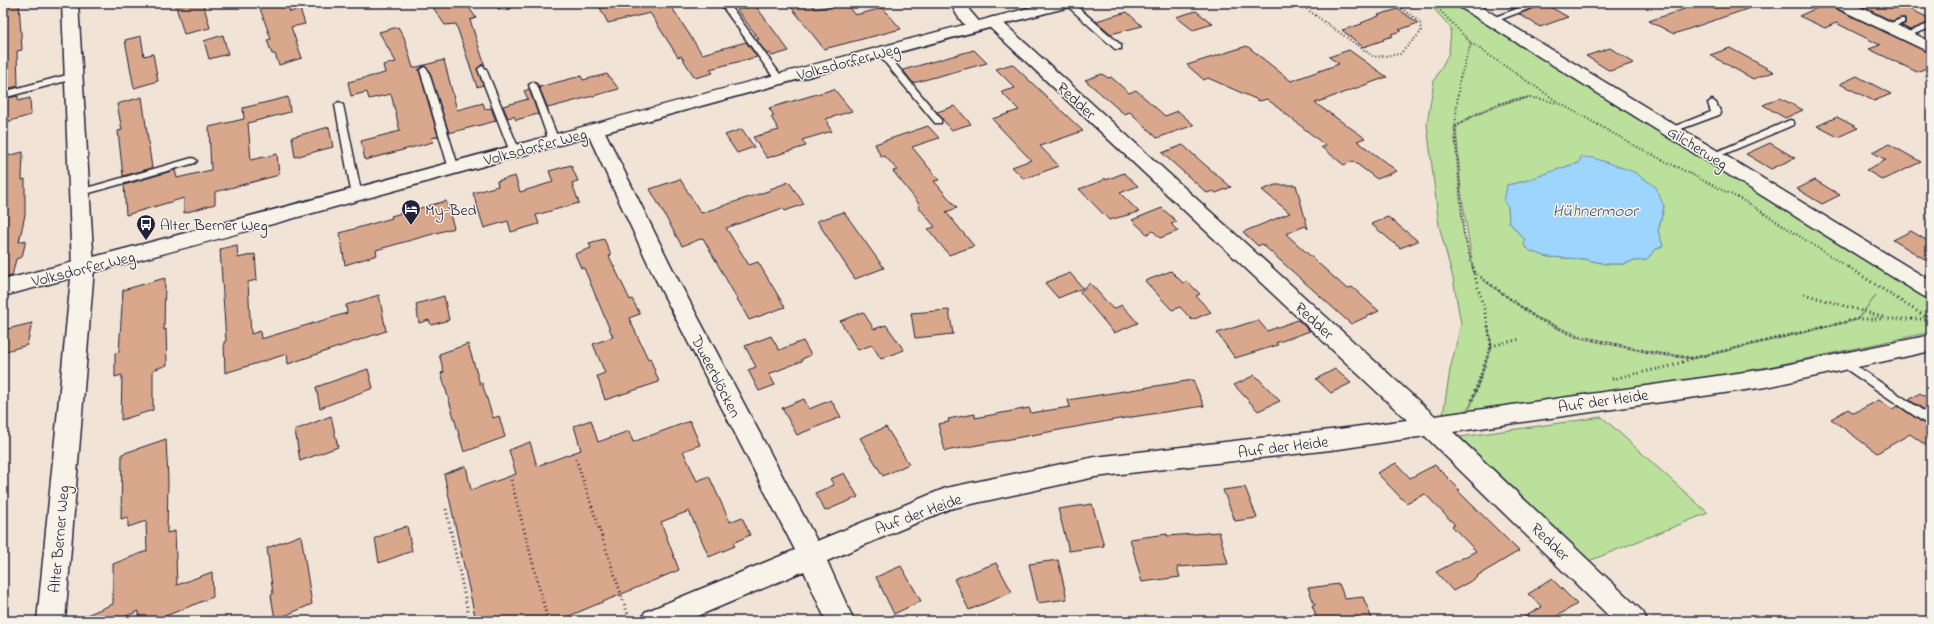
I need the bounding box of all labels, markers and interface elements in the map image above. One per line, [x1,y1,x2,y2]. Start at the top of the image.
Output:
street label: Volksdorfer Weg [793,38,903,88]
street label: Redder [1051,77,1101,126]
street label: Gilcherweg [1662,121,1732,177]
street label: Volksdorfer Weg [480,123,590,173]
hotel icon: My-Bed [400,198,422,226]
place label: My-Bed [425,199,477,223]
water label: Hühnermoor [1552,199,1640,224]
bus stop icon: Alter Berner Weg [135,213,157,241]
place label: Alter Berner Weg [160,214,268,238]
street label: Volksdorfer Weg [28,245,138,295]
street label: Redder [1289,297,1339,346]
street label: Dweerblöcken [684,331,746,422]
street label: Auf der Heide [1557,384,1651,420]
street label: Auf der Heide [1237,430,1331,465]
street label: Alter Berner Weg [43,484,77,594]
street label: Auf der Heide [872,488,966,542]
street label: Redder [1525,518,1575,567]

